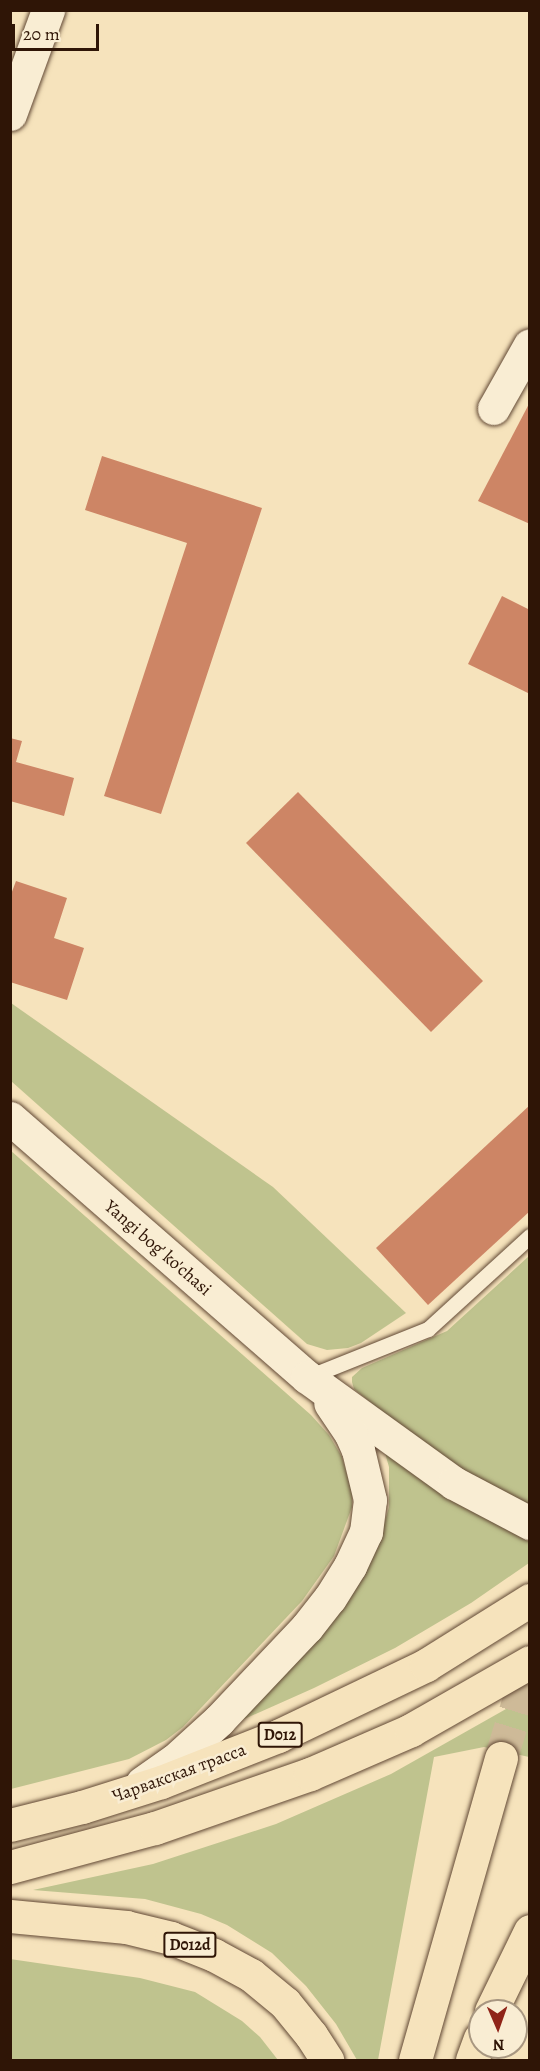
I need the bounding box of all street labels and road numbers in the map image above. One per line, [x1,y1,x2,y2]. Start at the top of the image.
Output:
street label: Yangi bog' ko'chasi [100,1196,216,1300]
road number: D012 [258,1722,302,1748]
street label: Чарвакская трасса [109,1739,249,1807]
road number: D012d [163,1932,217,1958]

